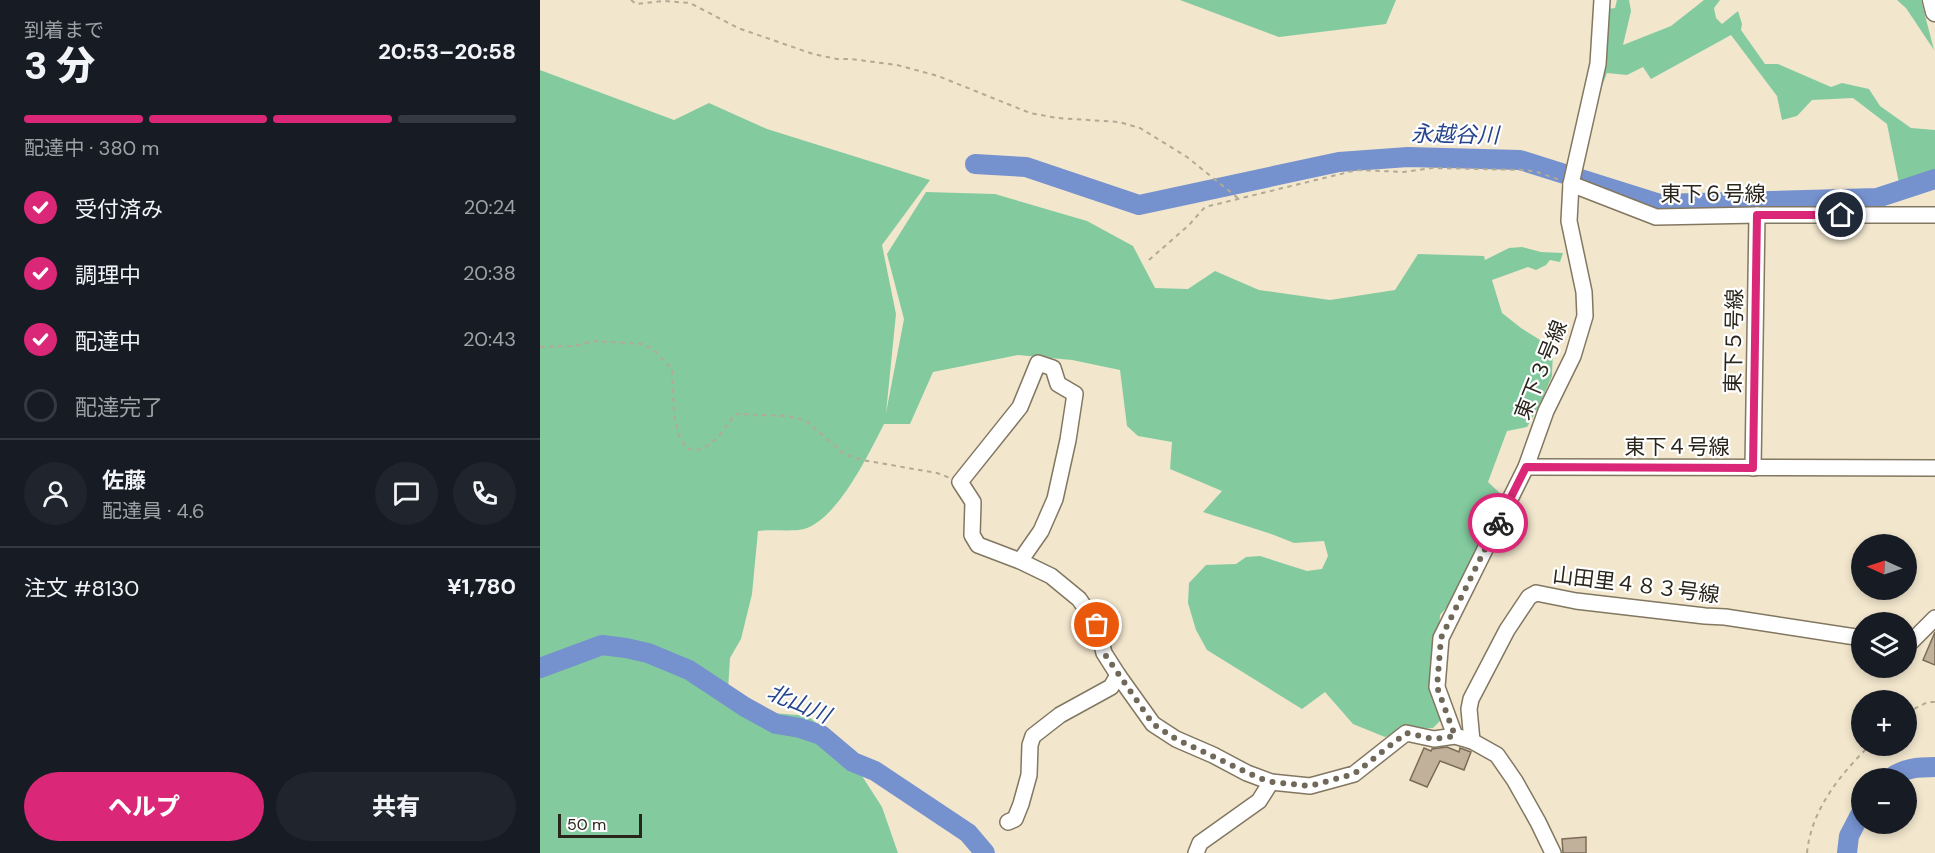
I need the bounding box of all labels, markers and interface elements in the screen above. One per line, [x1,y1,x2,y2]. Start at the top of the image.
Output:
text: 到着まで [24,17,104,43]
text: 20:53–20:58 [378,37,516,66]
text: 3 分 [24,40,96,91]
water label: 永越谷川 [1411,119,1501,150]
text: 配達中 · 380 m [24,135,159,161]
street label: 東下６号線 [1661,180,1766,208]
pin [1815,189,1866,240]
icon: check [24,191,57,224]
text: 20:24 [464,194,516,220]
text: 受付済み [75,195,163,224]
icon: home [1824,198,1857,231]
icon: check [24,257,57,290]
text: 20:38 [463,260,516,286]
text: 調理中 [75,261,141,290]
street label: 東下５号線 [1719,288,1749,394]
street label: 東下３号線 [1508,316,1574,424]
icon: check [24,323,57,356]
text: 20:43 [463,326,516,352]
text: 配達中 [75,327,141,356]
text: 配達完了 [75,393,163,422]
street label: 東下４号線 [1625,433,1730,461]
button: person [24,462,87,525]
button: chat [375,462,438,525]
button: phone [453,462,516,525]
text: 佐藤 [102,466,146,495]
courier [1468,493,1528,553]
text: 配達員 · 4.6 [102,498,205,524]
icon: bike [1482,507,1515,540]
north arrow [1851,534,1917,600]
map controls [1851,534,1917,834]
street label: 山田里４８３号線 [1551,561,1721,609]
text: ¥1,780 [447,572,516,601]
text: 注文 #8130 [24,574,139,603]
pin [1071,599,1122,650]
icon: bag [1080,608,1113,641]
button: layers [1851,612,1917,678]
water label: 北山川 [763,677,837,730]
button: + [1851,690,1917,756]
button: − [1851,768,1917,834]
button: ヘルプ [24,772,264,841]
button: 共有 [276,772,516,841]
scale bar [558,811,642,838]
text: 50 m [567,814,606,835]

